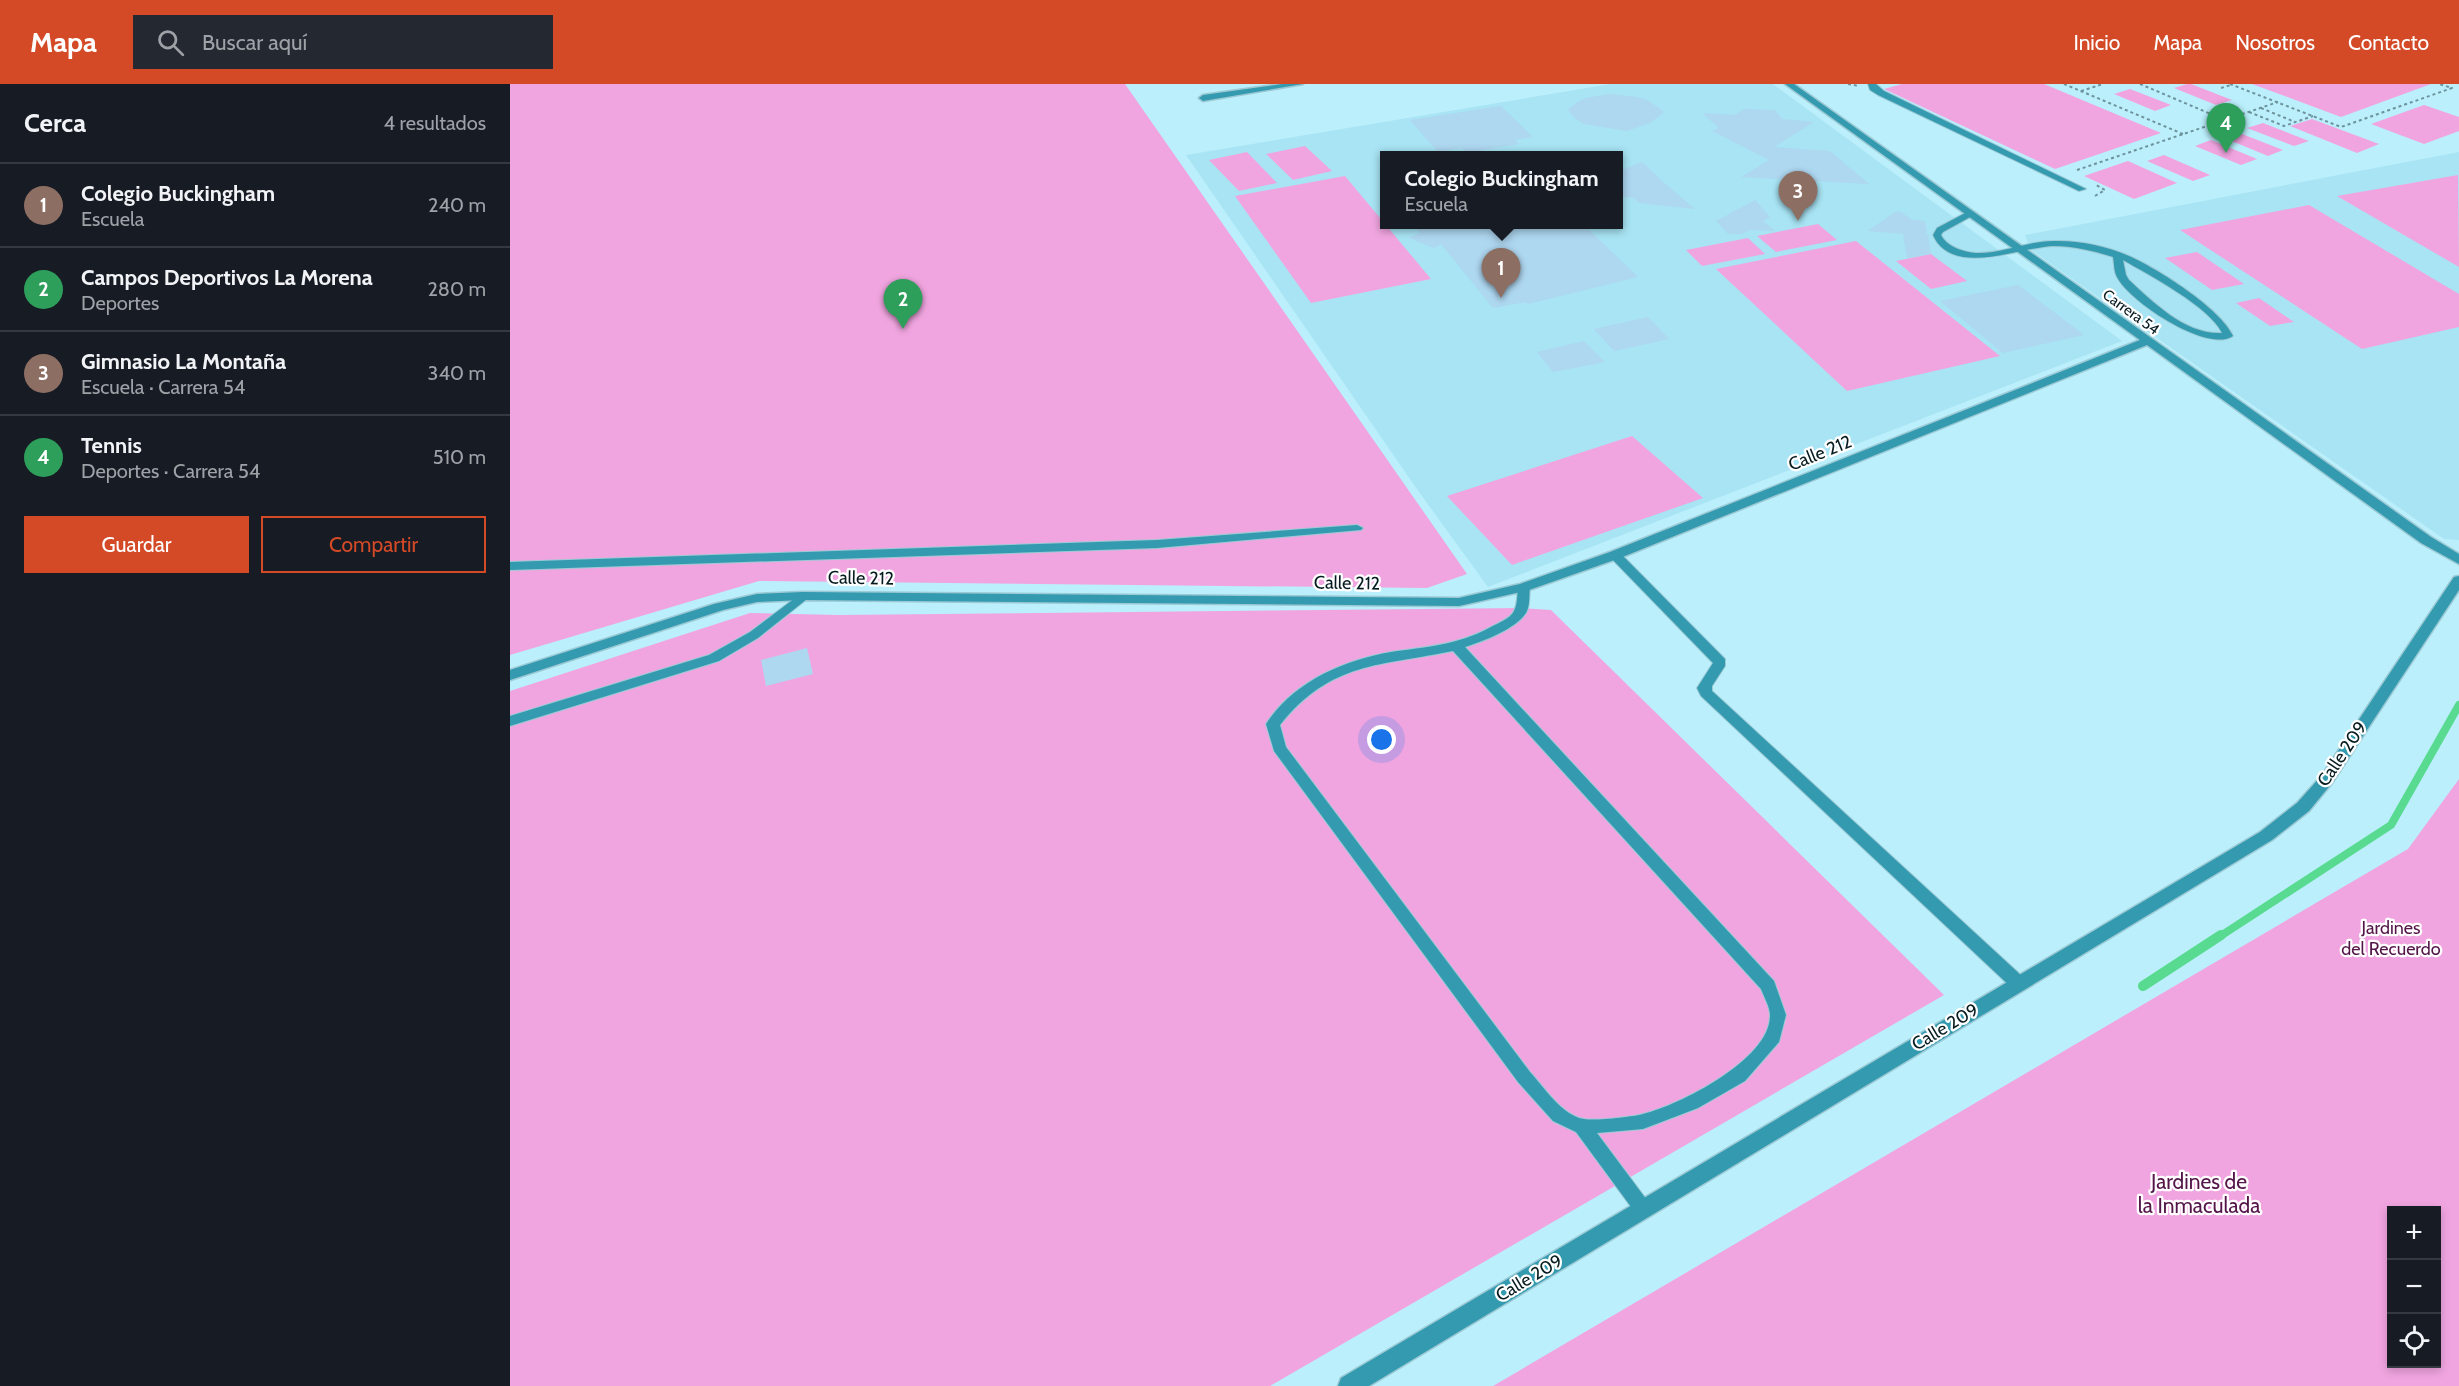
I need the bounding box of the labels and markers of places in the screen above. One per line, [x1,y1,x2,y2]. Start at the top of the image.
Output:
pin: 4 [2206,104,2246,153]
pin: 3 [1778,172,1818,221]
pin: 1 [1482,248,1520,298]
pin: 2 [884,280,922,329]

